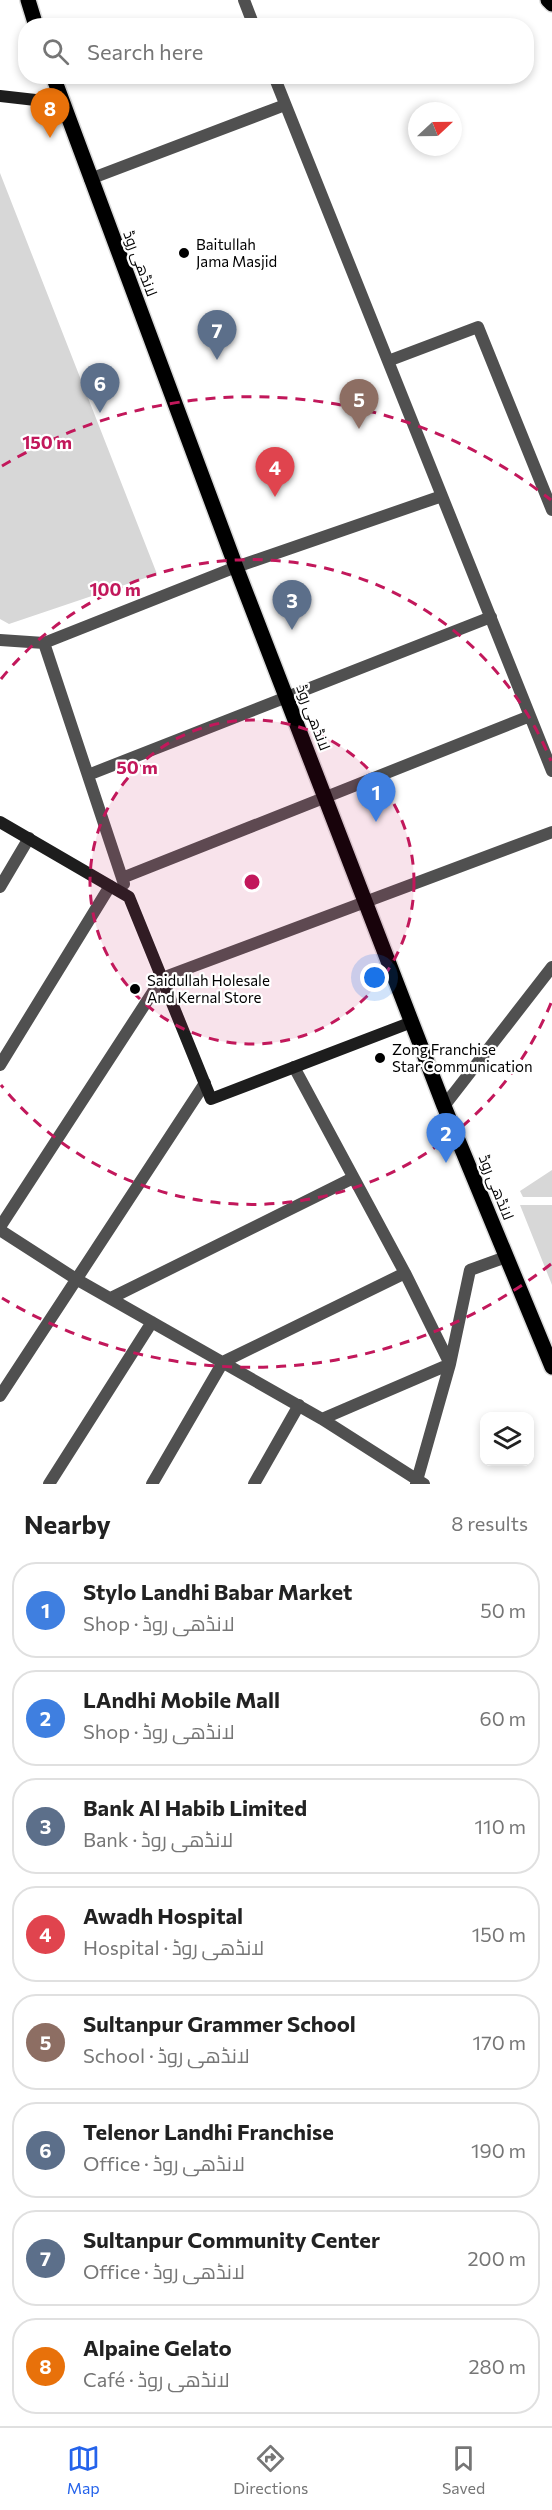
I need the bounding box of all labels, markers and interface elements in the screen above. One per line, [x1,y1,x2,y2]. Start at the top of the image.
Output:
search box [18,18,534,84]
icon: search [39,35,72,68]
text: Search here [87,38,203,65]
pin: 8 [31,88,70,138]
north arrow [408,102,462,156]
street label: لانڈھی روڈ [118,228,162,299]
place label: Baitullah Jama Masjid [196,235,277,270]
marker: Baitullah Jama Masjid [177,246,191,260]
pin: 7 [198,310,236,360]
pin: 6 [80,364,120,413]
pin: 5 [340,380,378,429]
text: 150 m [22,431,72,453]
pin: 4 [256,448,294,497]
text: 100 m [89,578,141,600]
pin: 3 [272,580,312,630]
street label: لانڈھی روڈ [291,682,335,753]
text: 50 m [116,756,158,778]
pin: 1 [356,772,395,822]
centre of rings [242,872,262,892]
your location [360,963,389,992]
place label: Saidullah Holesale And Kernal Store [147,971,270,1006]
marker: Saidullah Holesale And Kernal Store [128,982,142,996]
place label: Zong Franchise Star Communication [392,1040,533,1075]
marker: Zong Franchise Star Communication [373,1051,387,1065]
pin: 2 [426,1114,466,1163]
street label: لانڈھی روڈ [474,1152,518,1223]
map controls [480,1412,534,1466]
button: layers [480,1412,534,1466]
text: Nearby [24,1508,111,1539]
text: 8 results [451,1511,528,1535]
text: Stylo Landhi Babar Market [83,1578,352,1605]
text: 1 [41,1598,50,1622]
text: 50 m [480,1598,526,1622]
text: Shop · لانڈھی روڈ [83,1611,235,1635]
text: LAndhi Mobile Mall [83,1686,280,1713]
text: 2 [40,1706,51,1730]
text: 60 m [480,1706,526,1730]
text: Shop · لانڈھی روڈ [83,1719,235,1743]
text: Bank Al Habib Limited [83,1794,307,1821]
text: 3 [40,1814,51,1838]
text: 110 m [475,1814,526,1838]
text: Bank · لانڈھی روڈ [83,1827,233,1851]
text: Awadh Hospital [83,1902,243,1929]
text: 4 [39,1922,52,1946]
text: 150 m [472,1922,526,1946]
text: Hospital · لانڈھی روڈ [83,1935,264,1959]
text: Sultanpur Grammer School [83,2010,356,2037]
text: 5 [40,2030,51,2054]
text: 170 m [473,2030,526,2054]
text: School · لانڈھی روڈ [83,2043,250,2067]
text: Telenor Landhi Franchise [83,2118,334,2145]
text: 6 [39,2138,52,2162]
text: 190 m [471,2138,526,2162]
text: Office · لانڈھی روڈ [83,2151,245,2175]
text: Sultanpur Community Center [83,2226,380,2253]
text: 7 [40,2246,51,2270]
text: 200 m [468,2246,526,2270]
text: Office · لانڈھی روڈ [83,2259,245,2283]
text: Alpaine Gelato [83,2334,232,2361]
text: 8 [39,2354,52,2378]
text: 280 m [468,2354,526,2378]
text: Café · لانڈھی روڈ [83,2367,230,2391]
tab: Map [67,2442,100,2497]
tab: Directions [233,2442,308,2497]
tab: Saved [442,2442,485,2497]

